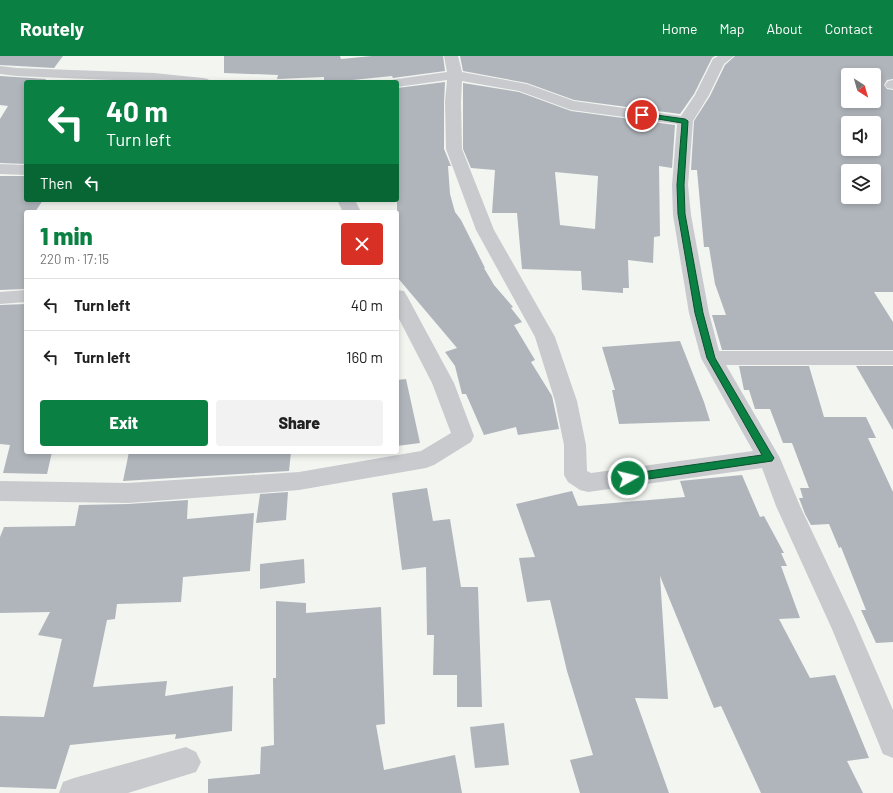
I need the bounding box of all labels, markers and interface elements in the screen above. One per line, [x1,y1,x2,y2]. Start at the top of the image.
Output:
text: Routely [20,17,84,40]
text: Home [662,20,698,37]
text: Map [720,20,744,37]
text: About [766,20,803,37]
text: Contact [825,20,873,37]
north arrow [841,68,881,108]
map controls [841,68,881,204]
text: 40 m [106,94,168,128]
icon: left [40,96,92,148]
pin [625,98,659,132]
icon: arrive [631,104,653,126]
button: sound [841,116,881,156]
text: Turn left [106,128,172,150]
button: layers [841,164,881,204]
icon: left [81,172,103,194]
text: Then [40,174,73,192]
text: 1 min [40,221,93,250]
button: close [341,223,383,265]
text: 220 m · 17:15 [40,251,109,267]
icon: left [40,294,62,316]
text: Turn left [74,296,130,314]
text: 40 m [351,296,383,314]
icon: left [40,346,62,368]
text: Turn left [74,348,130,366]
text: 160 m [346,348,383,366]
button: Exit [40,400,208,446]
button: Share [216,400,383,446]
position arrow [607,457,649,499]

